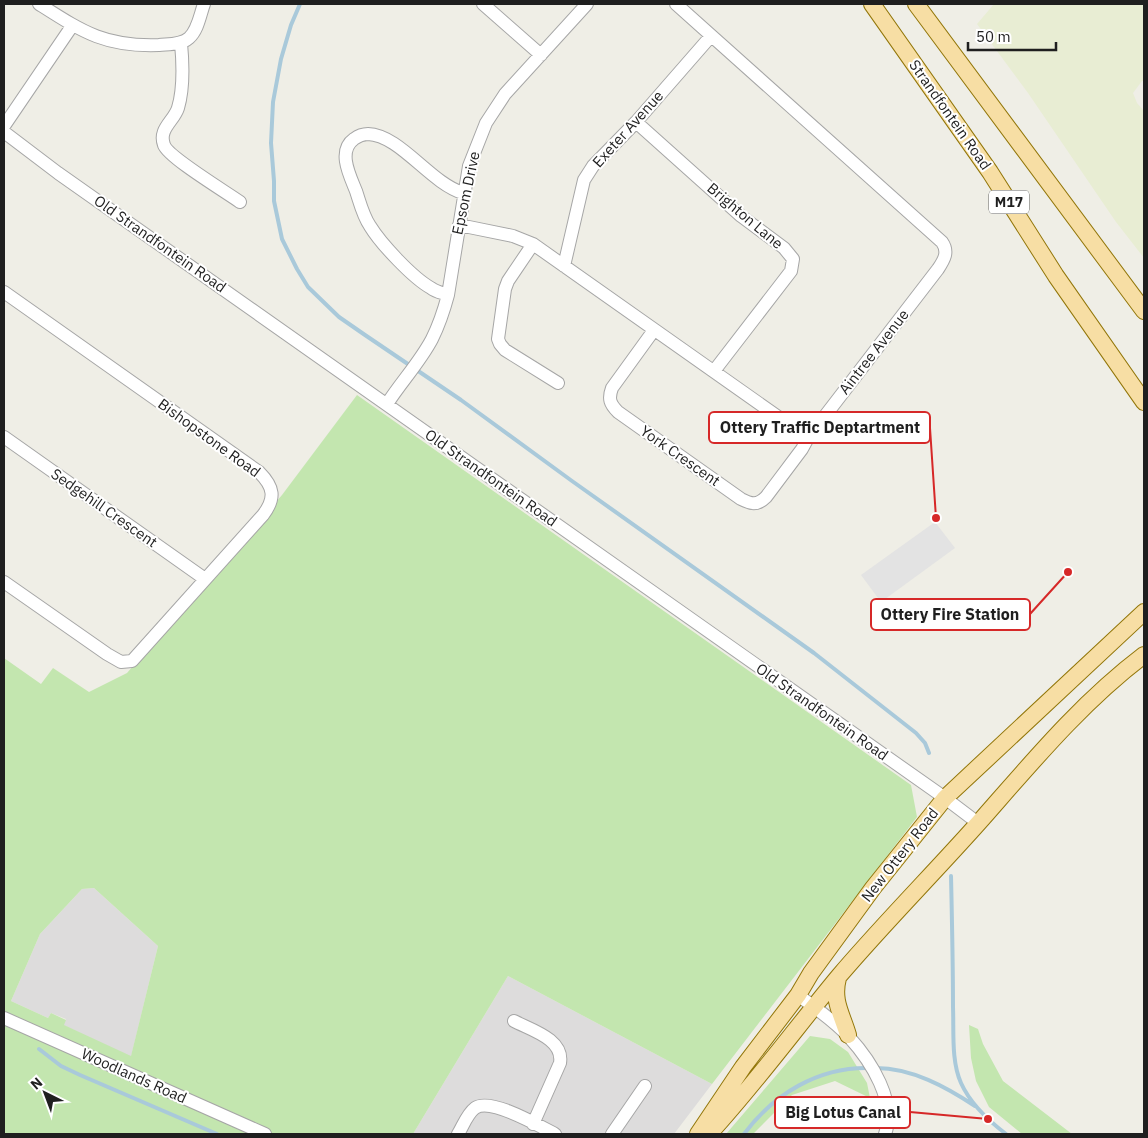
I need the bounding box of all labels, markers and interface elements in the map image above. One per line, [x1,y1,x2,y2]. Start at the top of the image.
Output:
scale bar [968,20,1056,52]
text: 50 m [976,27,1011,46]
street label: Strandfontein Road [905,56,996,173]
street label: Exeter Avenue [588,86,667,171]
street label: Epsom Drive [447,150,484,236]
street label: Brighton Lane [703,178,787,253]
road number: M17 [989,190,1029,213]
street label: Old Strandfontein Road [91,191,230,296]
street label: Aintree Avenue [835,305,913,398]
street label: Bishopstone Road [154,394,264,481]
callout: Ottery Traffic Deptartment [709,412,930,443]
text: Ottery Traffic Deptartment [720,417,920,437]
street label: York Crescent [637,421,724,490]
street label: Old Strandfontein Road [422,425,561,530]
street label: Sedgehill Crescent [47,464,161,551]
callout: Ottery Fire Station [871,599,1030,630]
text: Ottery Fire Station [881,604,1019,624]
street label: Old Strandfontein Road [753,659,892,764]
street label: New Ottery Road [857,804,942,906]
street label: Woodlands Road [79,1044,190,1107]
north arrow [20,1068,70,1118]
text: N [27,1073,46,1093]
callout: Big Lotus Canal [775,1097,910,1128]
text: Big Lotus Canal [785,1102,901,1122]

